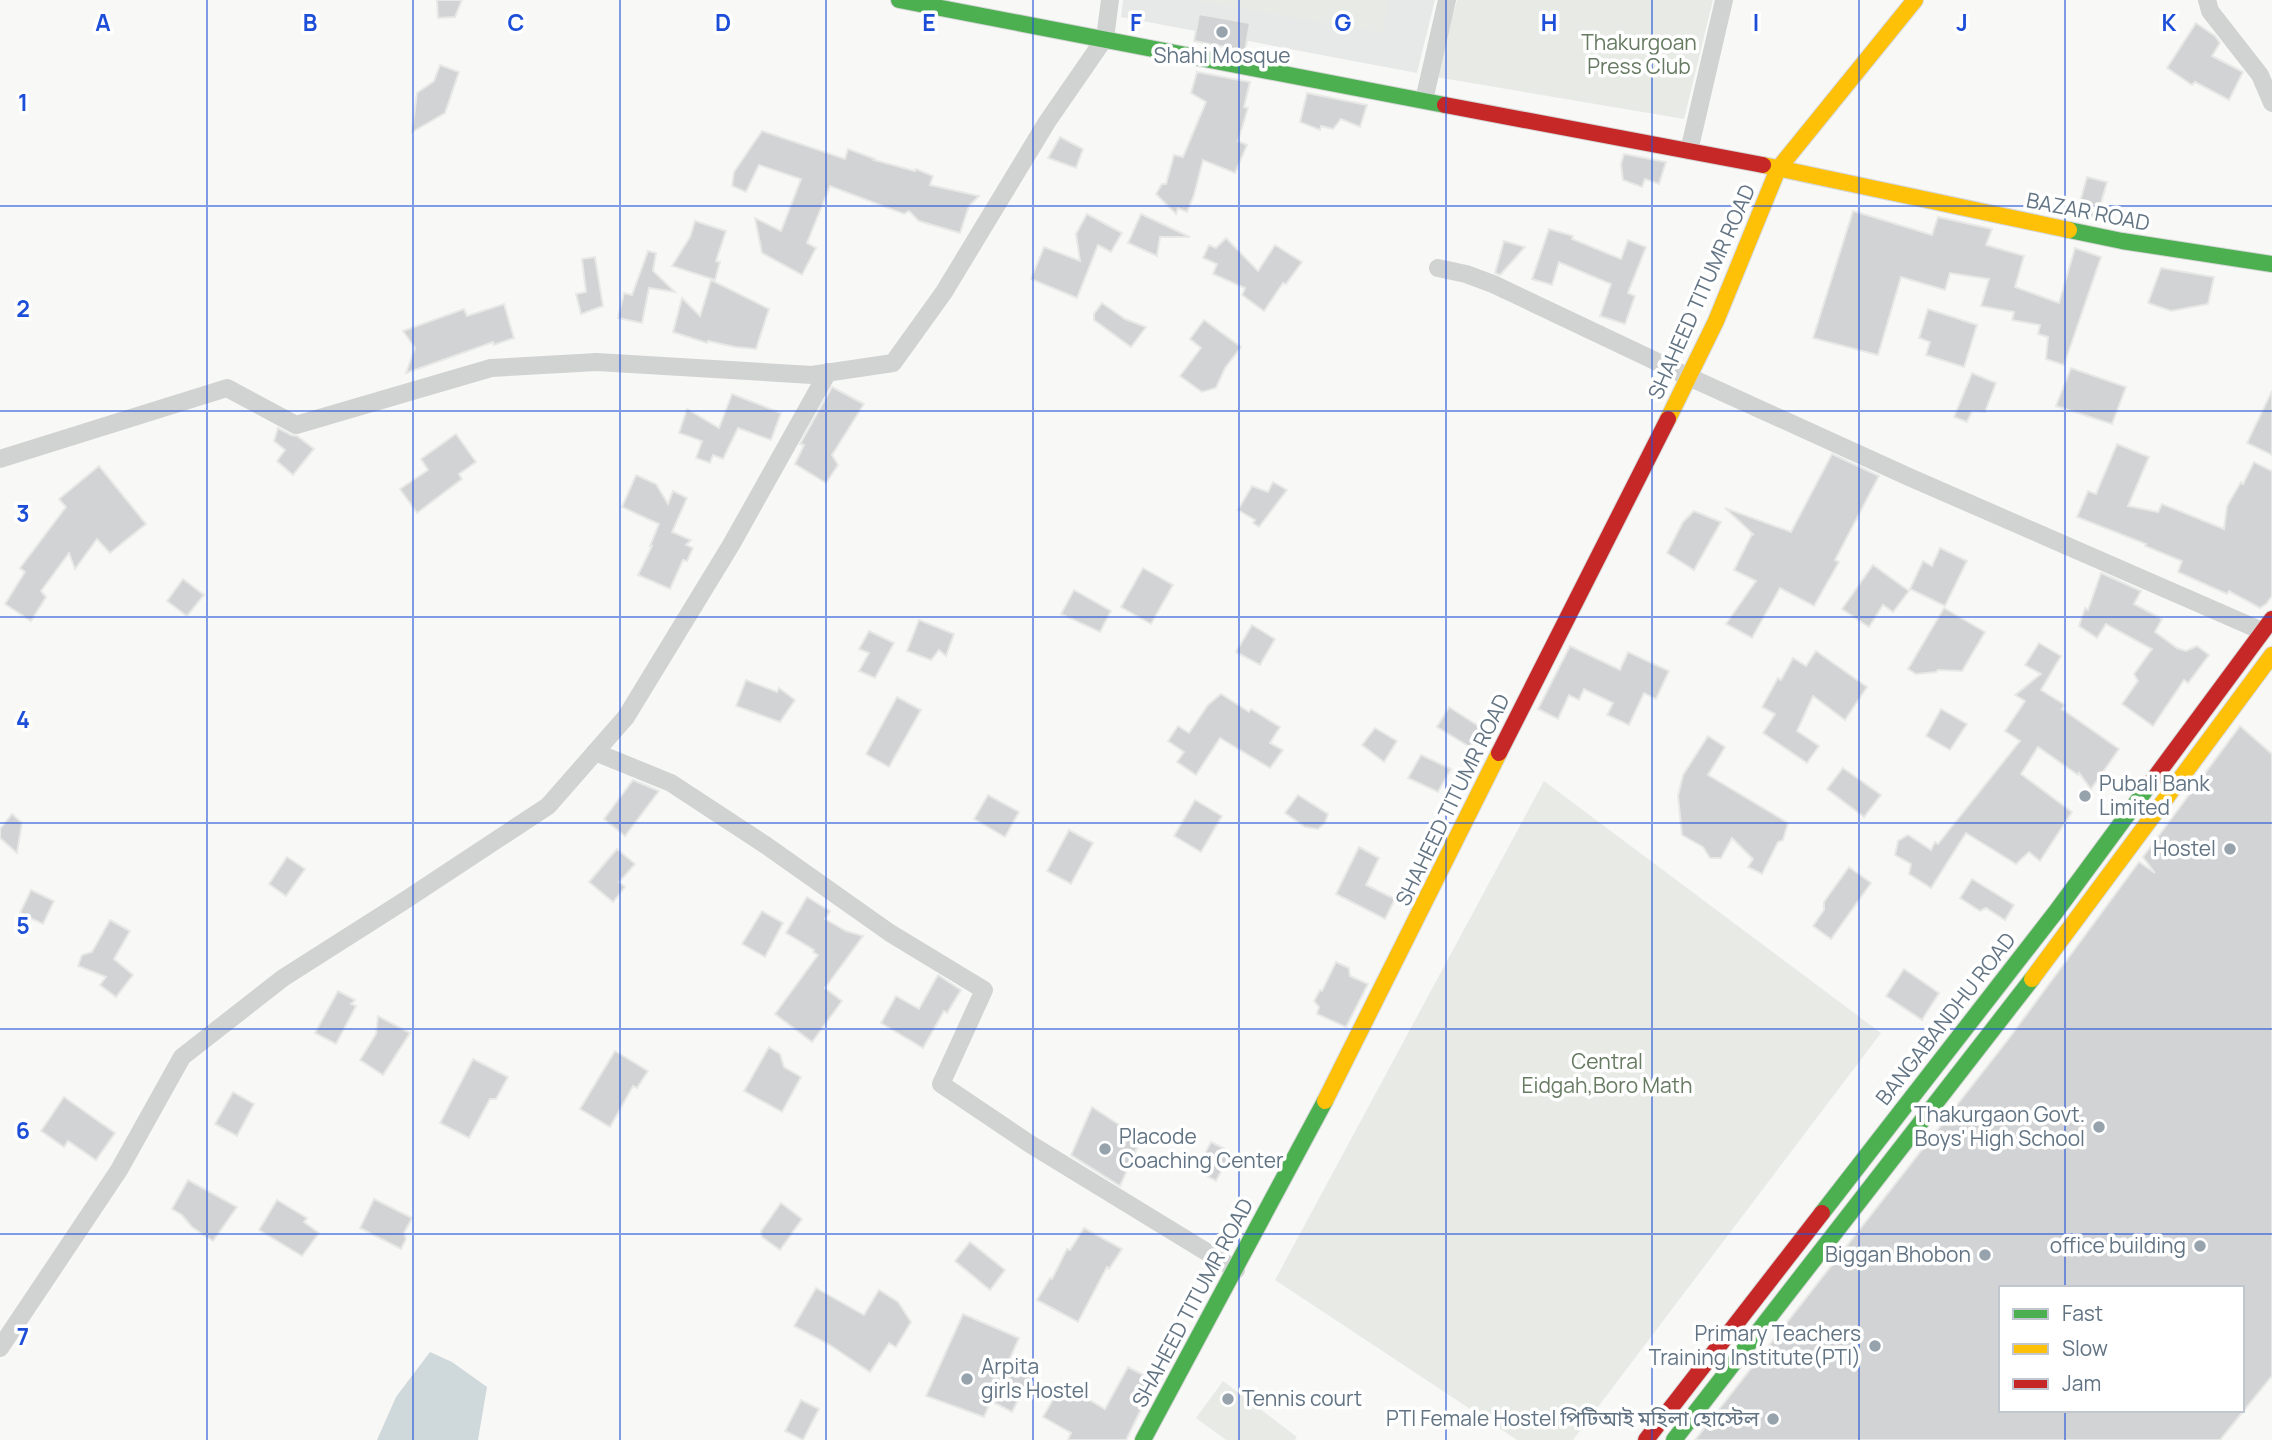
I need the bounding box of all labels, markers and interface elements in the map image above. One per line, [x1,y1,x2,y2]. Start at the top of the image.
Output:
text: A [95,6,111,38]
text: B [303,6,317,38]
text: C [508,6,525,38]
text: D [715,6,731,38]
text: E [922,6,936,38]
text: F [1130,6,1142,38]
text: G [1335,6,1352,38]
text: H [1541,6,1557,38]
text: I [1753,6,1759,38]
text: J [1956,6,1968,38]
text: K [2162,6,2177,38]
marker: Shahi Mosque [1214,24,1230,40]
park label: Thakurgoan Press Club [1581,28,1697,80]
place label: Shahi Mosque [1154,41,1290,69]
text: 1 [18,86,28,118]
street label: SHAHEED TITUMR ROAD [1641,180,1761,403]
street label: BAZAR ROAD [2024,185,2152,237]
text: 2 [16,292,30,324]
text: 3 [16,497,30,529]
street label: SHAHEED TITUMR ROAD [1389,689,1516,910]
text: 4 [16,703,30,735]
place label: Pubali Bank Limited [2099,769,2210,821]
marker: Pubali Bank Limited [2077,788,2093,804]
place label: Hostel [2153,834,2216,862]
marker: Hostel [2222,841,2238,857]
text: 5 [16,909,30,941]
street label: BANGABANDHU ROAD [1869,926,2021,1110]
park label: Central Eidgah,Boro Math [1522,1047,1692,1099]
place label: Thakurgaon Govt. Boys' High School [1914,1100,2085,1152]
text: 6 [16,1114,30,1146]
marker: Thakurgaon Govt. Boys' High School [2091,1119,2107,1135]
place label: Placode Coaching Center [1119,1122,1284,1174]
marker: Placode Coaching Center [1097,1141,1113,1157]
street label: SHAHEED TITUMR ROAD [1125,1193,1259,1412]
place label: office building [2050,1231,2186,1259]
marker: office building [2192,1238,2208,1254]
place label: Biggan Bhobon [1825,1240,1971,1268]
marker: Biggan Bhobon [1977,1247,1993,1263]
legend [1999,1286,2244,1412]
text: Fast [2062,1299,2103,1327]
place label: Primary Teachers Training Institute(PTI) [1649,1319,1861,1371]
text: 7 [17,1320,29,1352]
text: Slow [2062,1334,2108,1362]
marker: Primary Teachers Training Institute(PTI) [1867,1338,1883,1354]
place label: Arpita girls Hostel [981,1352,1089,1404]
text: Jam [2062,1369,2101,1397]
marker: Arpita girls Hostel [959,1371,975,1387]
place label: Tennis court [1242,1384,1362,1412]
marker: Tennis court [1220,1391,1236,1407]
place label: PTI Female Hostel পিটিআই মহিলা হোস্টেল [1386,1404,1760,1432]
marker: PTI Female Hostel পিটিআই মহিলা হোস্টেল [1765,1411,1781,1427]

